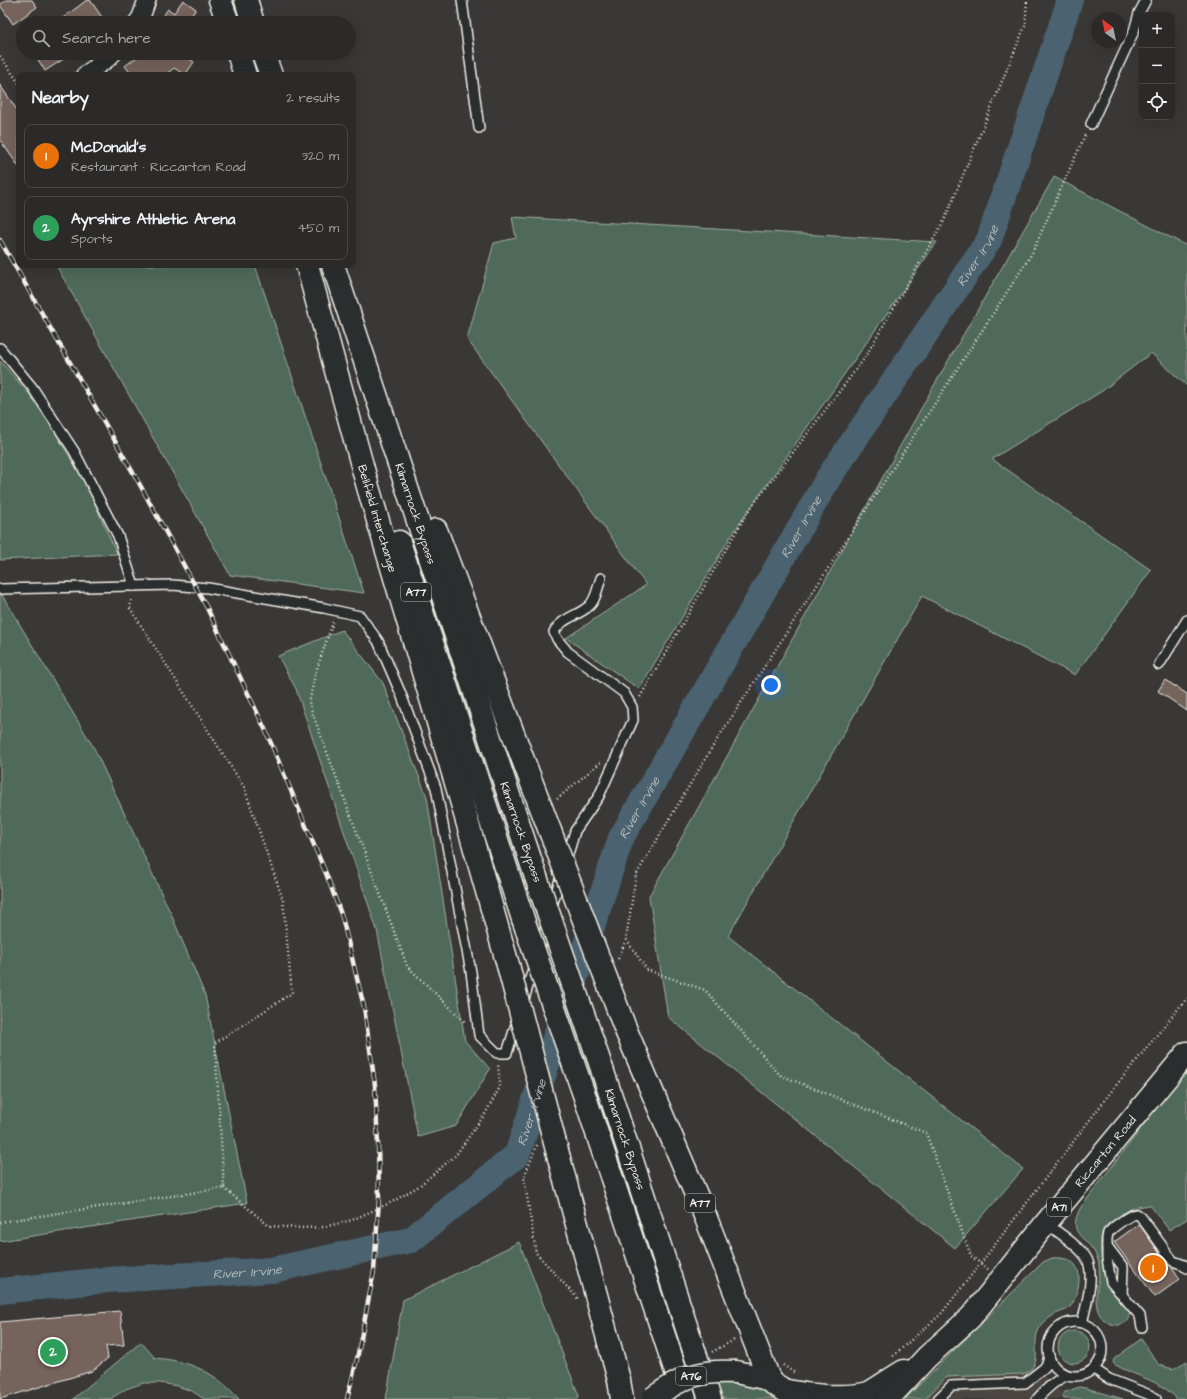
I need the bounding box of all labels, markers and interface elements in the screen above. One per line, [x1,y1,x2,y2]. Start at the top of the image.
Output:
north arrow [1091,12,1127,48]
map controls [1139,12,1175,120]
button: + [1139,12,1175,48]
search box [16,16,356,60]
icon: search [30,27,52,49]
text: Search here [62,28,151,49]
button: − [1139,48,1175,84]
button: locate [1139,84,1175,120]
text: Nearby [32,86,89,110]
text: 2 results [286,89,340,107]
text: McDonald's [71,137,146,158]
text: 1 [45,147,47,165]
text: 320 m [301,147,339,165]
text: Restaurant · Riccarton Road [71,158,246,176]
text: Ayrshire Athletic Arena [71,209,235,230]
text: 2 [42,219,50,237]
text: 450 m [297,219,339,237]
water label: River Irvine [952,222,1004,290]
text: Sports [71,230,113,248]
street label: Kilmarnock Bypass [390,461,440,567]
street label: Bellfield Interchange [353,463,401,575]
water label: River Irvine [776,492,827,561]
road number: A77 [401,583,431,601]
your location [761,675,781,695]
water label: River Irvine [615,773,665,842]
street label: Kilmarnock Bypass [494,780,546,885]
water label: River Irvine [513,1076,552,1148]
street label: Kilmarnock Bypass [600,1087,649,1192]
street label: Riccarton Road [1071,1112,1140,1191]
road number: A77 [685,1194,715,1212]
road number: A71 [1047,1198,1071,1216]
pin: 1 [1140,1253,1166,1283]
water label: River Irvine [212,1260,284,1284]
pin: 2 [40,1337,66,1367]
road number: A76 [676,1367,706,1385]

